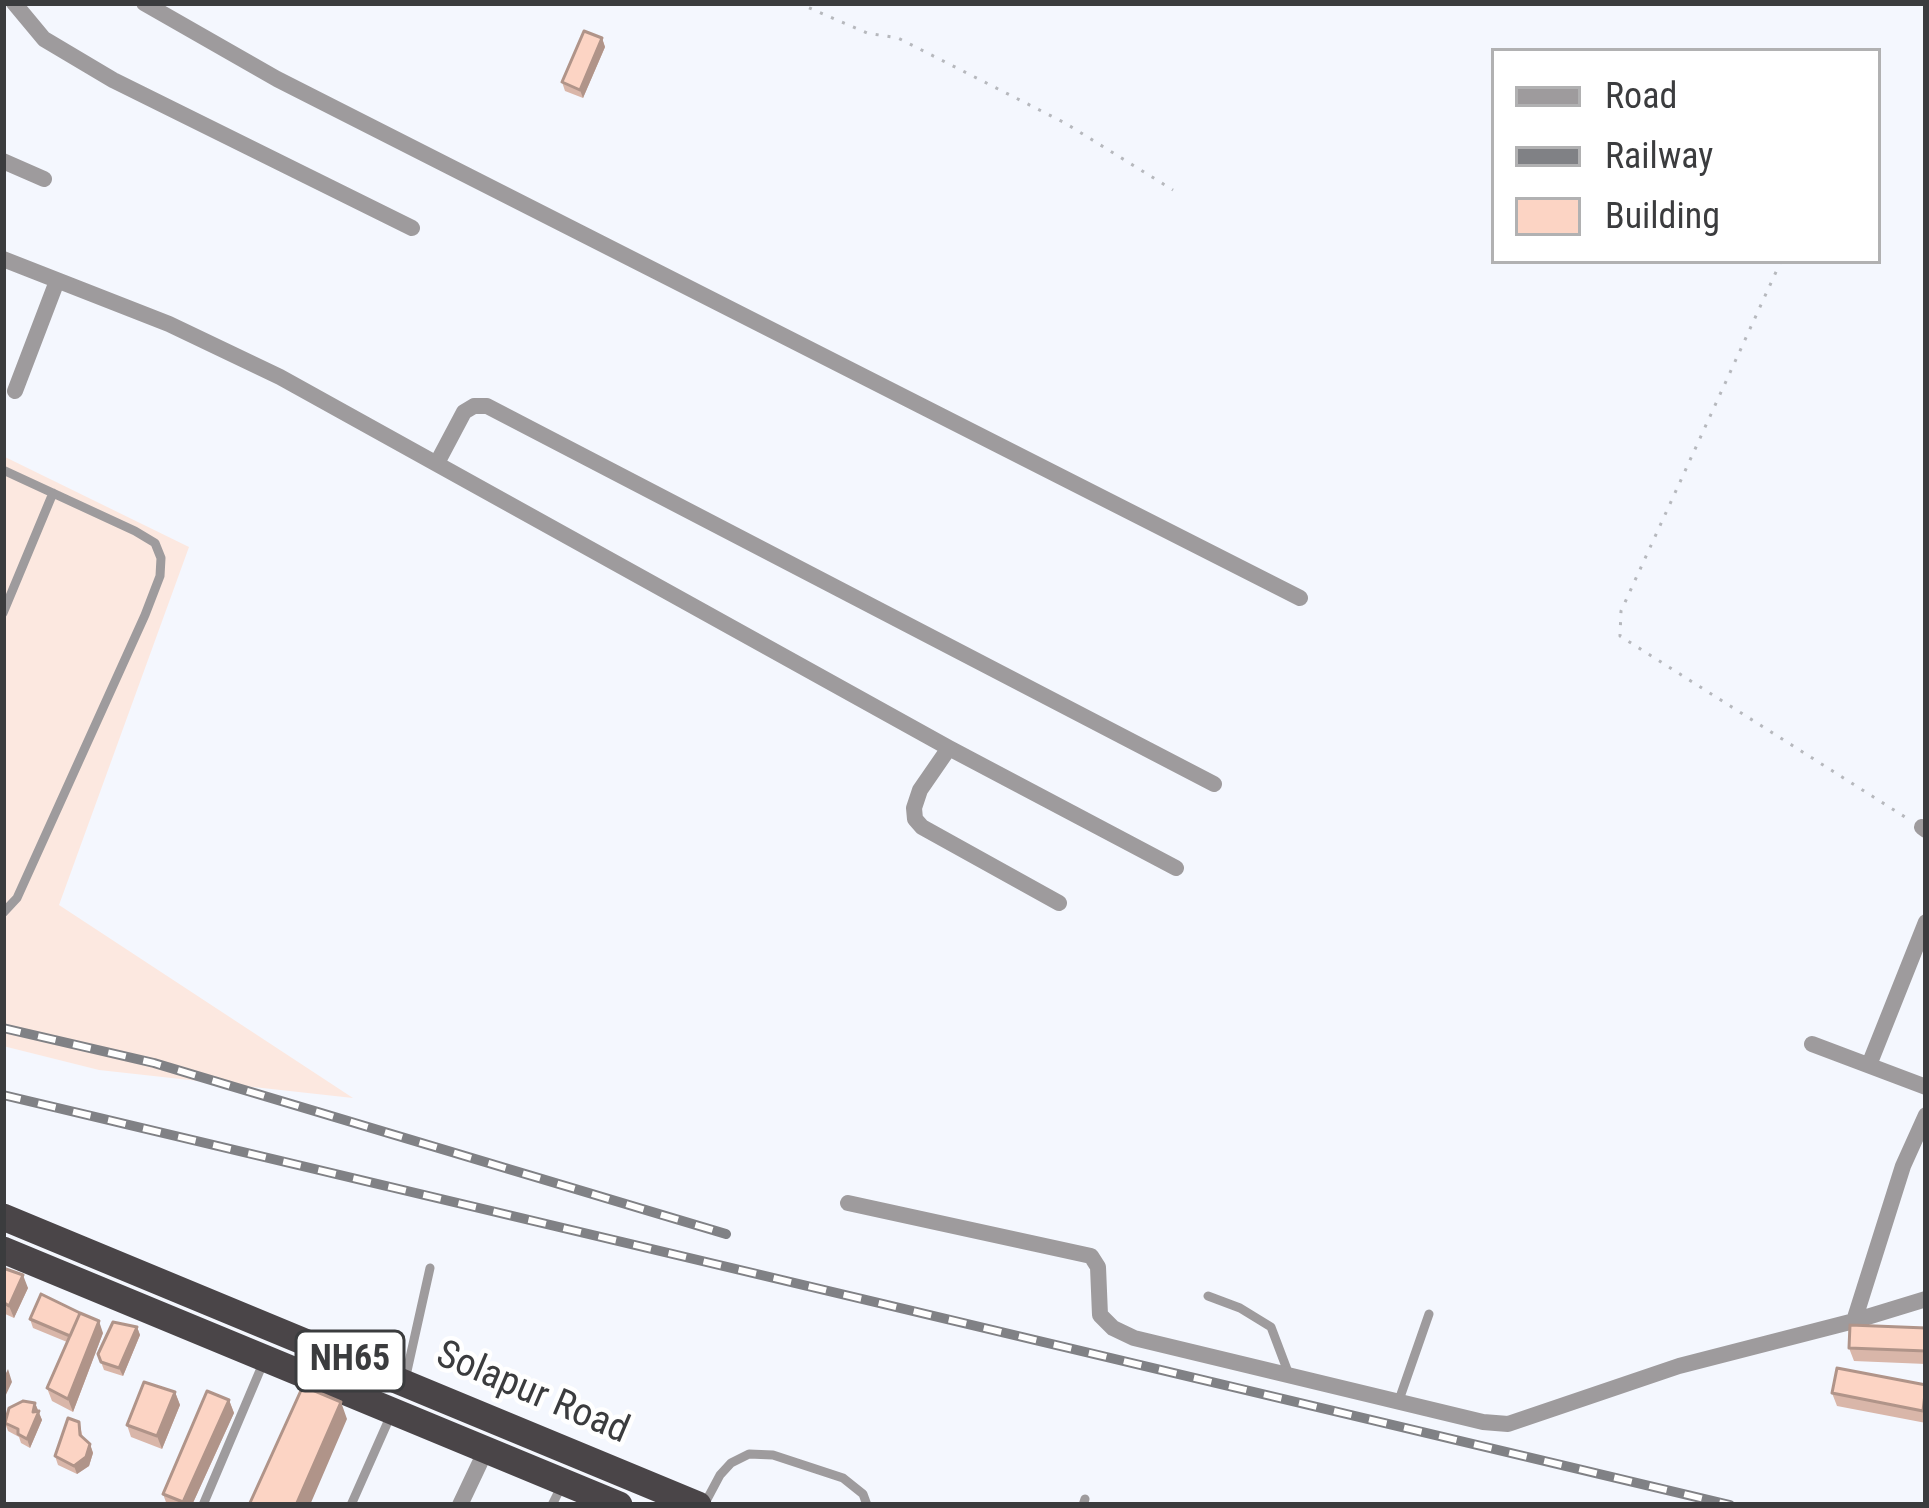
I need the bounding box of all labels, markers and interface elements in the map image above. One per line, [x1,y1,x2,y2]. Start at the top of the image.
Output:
legend [1491,48,1881,264]
text: Road [1605,75,1677,117]
text: Railway [1605,135,1713,177]
text: Building [1605,195,1720,237]
road number: NH65 [296,1331,404,1391]
street label: Solapur Road [429,1332,635,1456]

